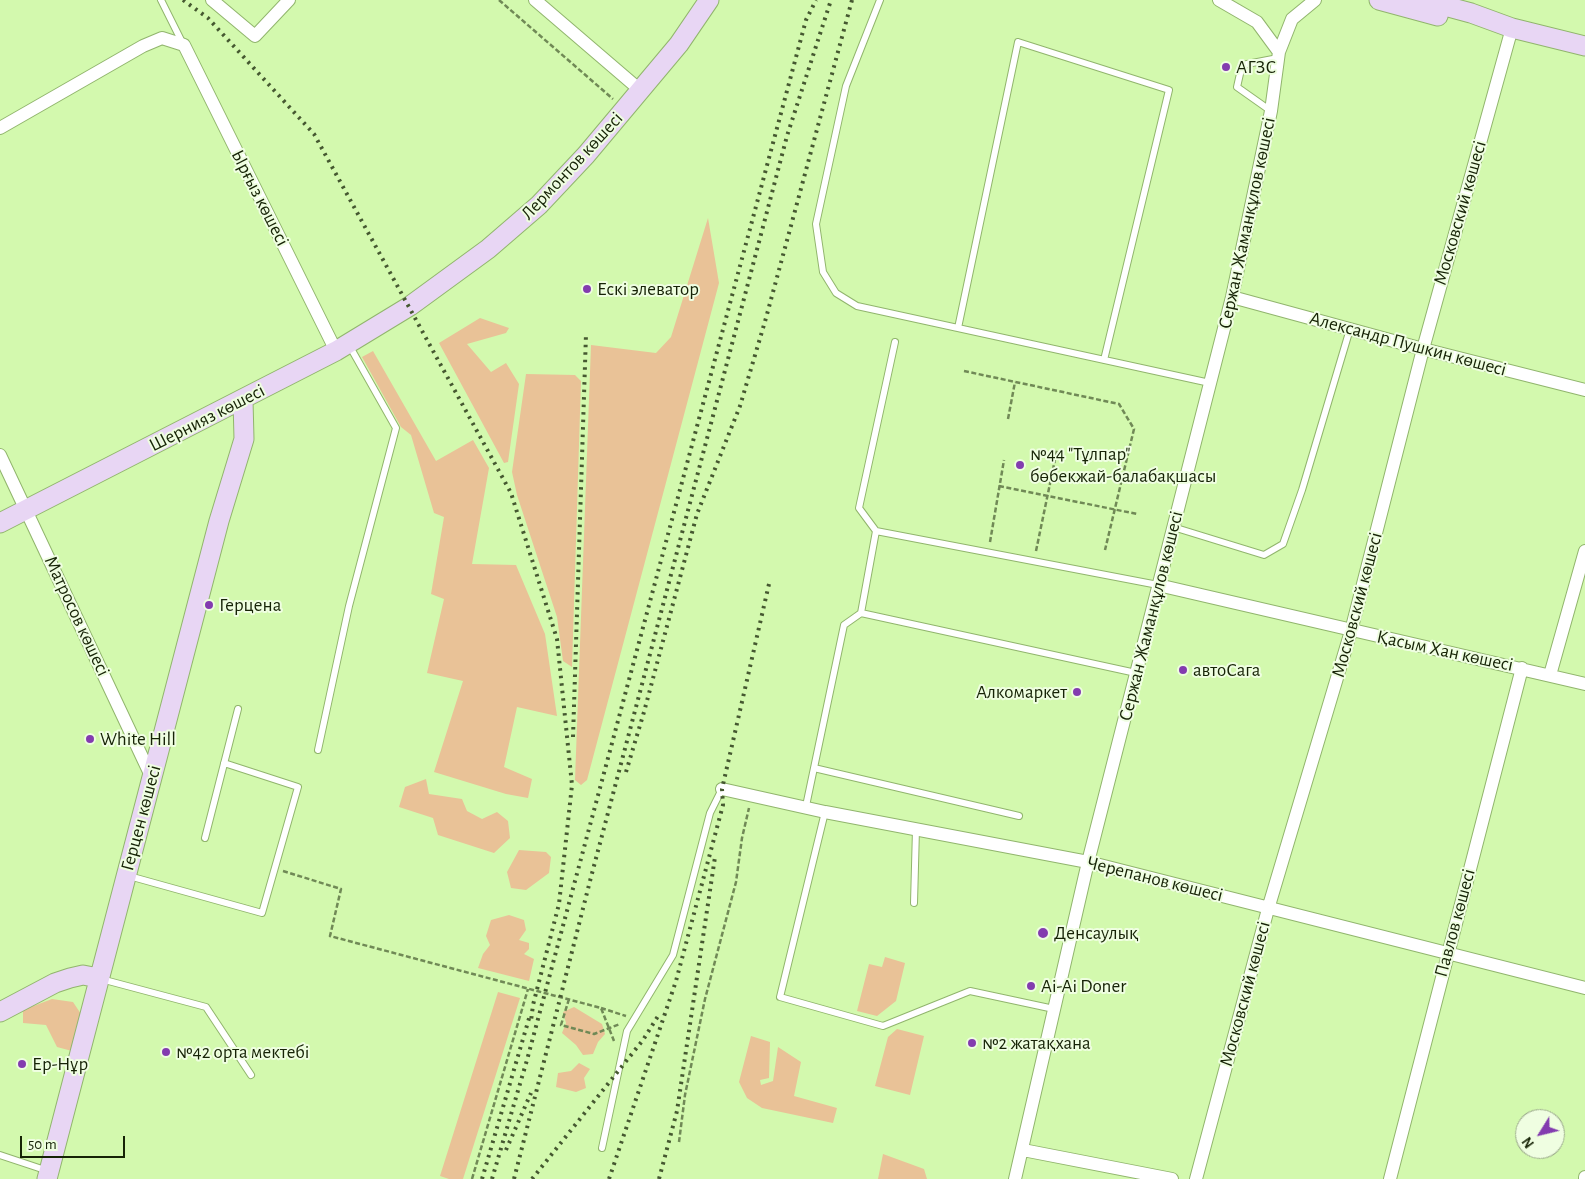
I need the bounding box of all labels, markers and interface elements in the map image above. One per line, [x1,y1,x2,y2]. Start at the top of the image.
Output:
place label: АГЗС [1236,56,1276,78]
marker: АГЗС [1220,61,1232,73]
street label: Лермонтов көшесі [516,107,628,225]
street label: Сержан Жаманқұлов көшесі [1213,115,1281,331]
street label: Московский көшесі [1428,138,1492,288]
street label: Ырғыз көшесі [226,146,294,250]
place label: Ескі элеватор [597,278,699,300]
marker: Ескі элеватор [581,283,593,295]
street label: Александр Пушкин көшесі [1307,307,1509,381]
street label: Шернияз көшесі [145,379,269,457]
place label: №44 "Тұлпар" бөбекжай-балабақшасы [1030,443,1216,487]
marker: №44 "Тұлпар" бөбекжай-балабақшасы [1014,459,1026,471]
street label: Сержан Жаманқұлов көшесі [1114,509,1188,723]
street label: Московский көшесі [1327,530,1387,680]
street label: Матросов көшесі [39,552,115,680]
place label: Герцена [219,594,281,616]
marker: Герцена [203,599,215,611]
street label: Қасым Хан көшесі [1375,625,1515,677]
place label: автоСага [1193,659,1261,681]
marker: автоСага [1177,664,1189,676]
place label: Алкомаркет [976,681,1067,703]
marker: Алкомаркет [1071,686,1083,698]
place label: White Hill [100,728,176,750]
marker: White Hill [84,733,96,745]
street label: Герцен көшесі [116,763,166,873]
street label: Черепанов көшесі [1085,851,1225,907]
street label: Павлов көшесі [1430,866,1480,980]
street label: Московский көшесі [1215,919,1275,1069]
place label: Денсаулық [1054,922,1138,944]
marker: Денсаулық [1036,926,1050,940]
place label: Ai-Ai Doner [1041,975,1126,997]
marker: Ai-Ai Doner [1025,980,1037,992]
place label: №2 жатақхана [982,1032,1091,1054]
marker: №2 жатақхана [966,1037,978,1049]
place label: №42 орта мектебі [176,1041,309,1063]
marker: №42 орта мектебі [160,1046,172,1058]
place label: Ер-Нұр [32,1053,88,1075]
marker: Ер-Нұр [16,1058,28,1070]
north arrow [1515,1109,1565,1159]
scale bar [22,1126,128,1158]
text: N [1520,1134,1537,1150]
text: 50 m [28,1137,57,1152]

